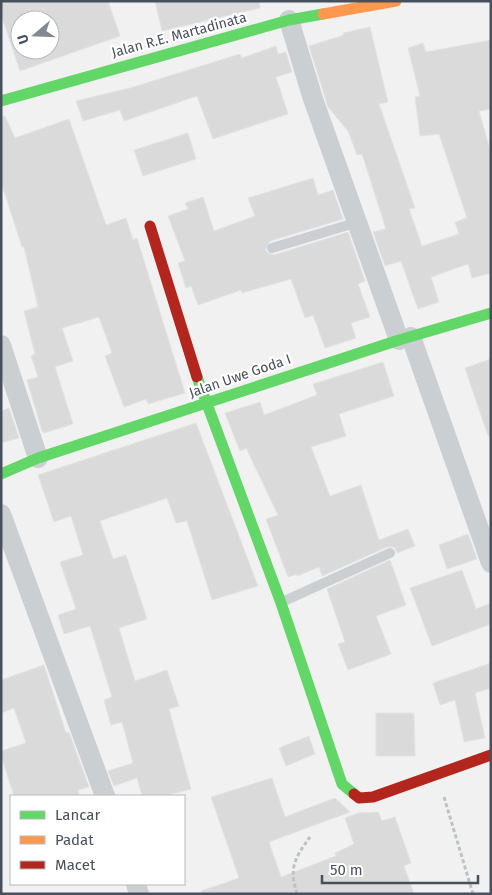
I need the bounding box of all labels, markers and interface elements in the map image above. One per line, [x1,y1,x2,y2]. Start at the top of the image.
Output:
street label: Jalan R.E. Martadinata [110,9,248,61]
north arrow [10,10,60,60]
text: U [14,32,33,46]
street label: Jalan Uwe Goda I [187,351,293,401]
legend [10,795,185,885]
text: Lancar [55,806,100,824]
text: Padat [55,831,94,849]
scale bar [322,852,478,884]
text: Macet [55,856,96,874]
text: 50 m [330,861,363,879]

